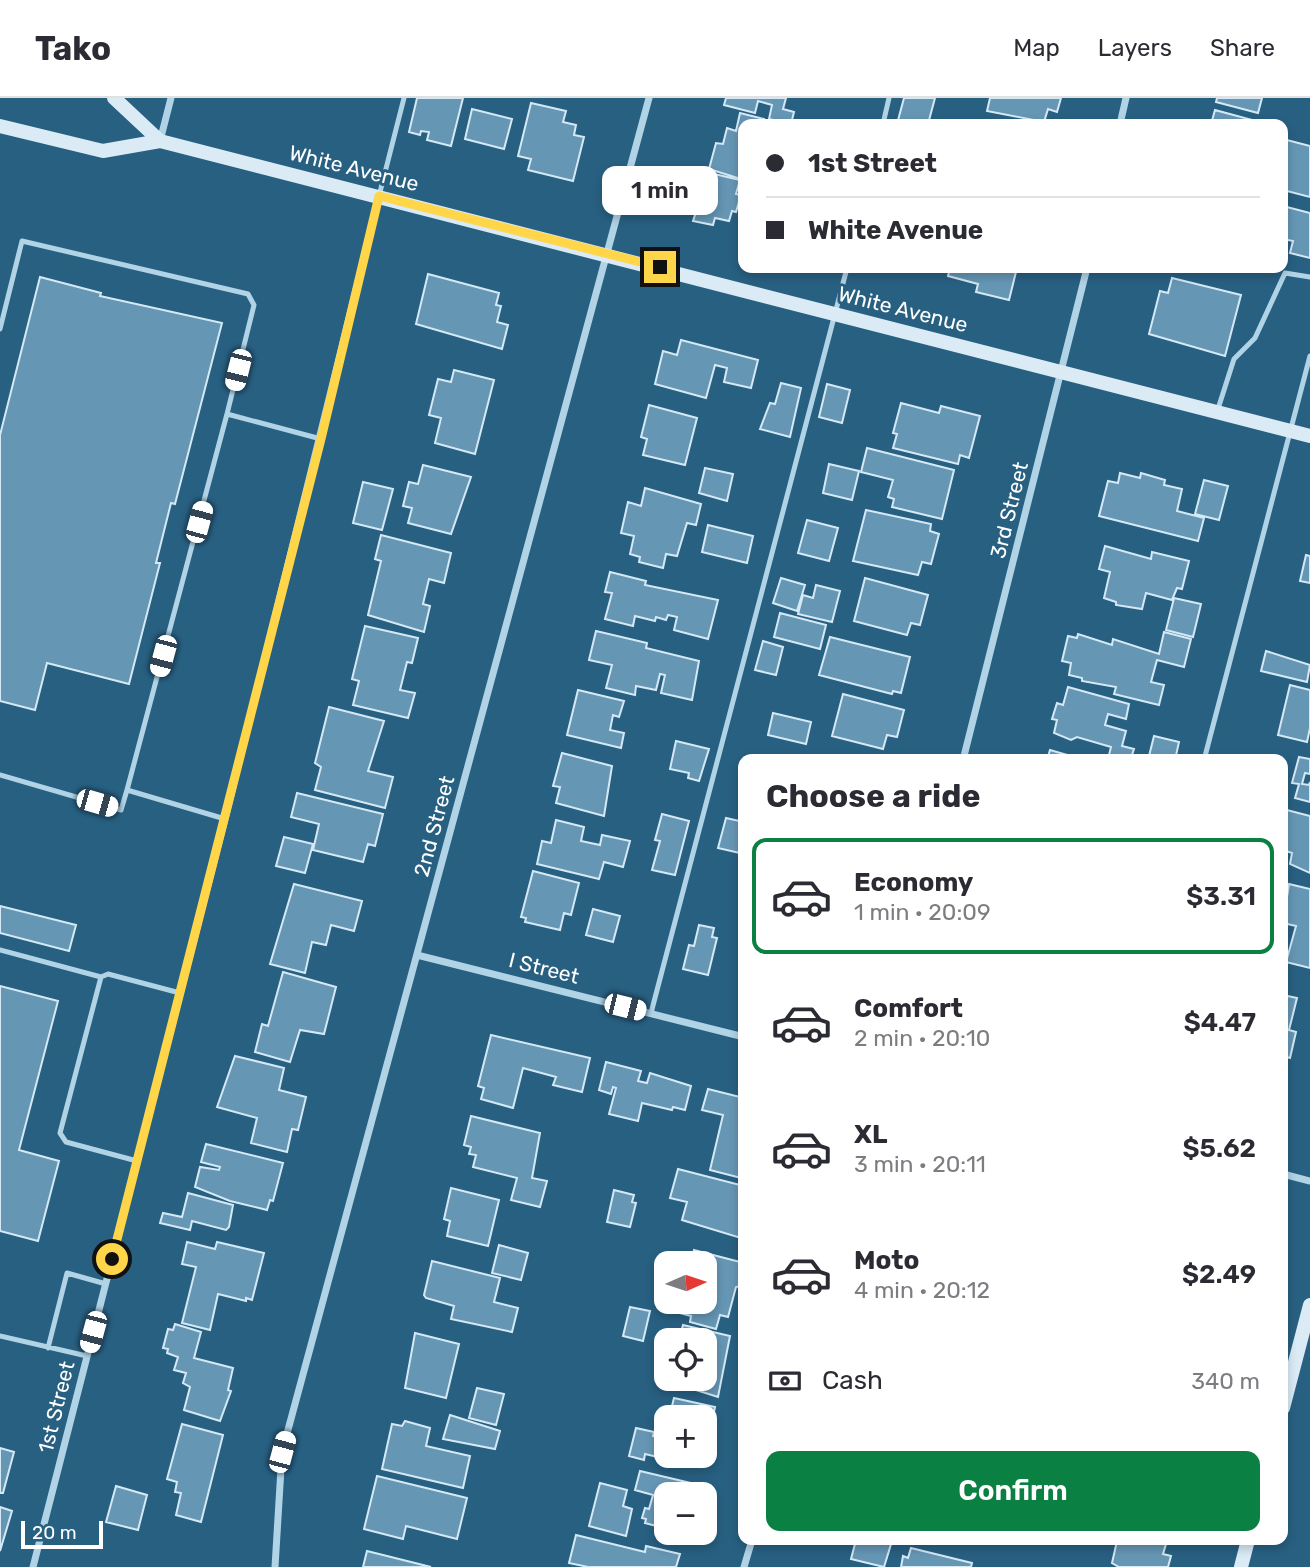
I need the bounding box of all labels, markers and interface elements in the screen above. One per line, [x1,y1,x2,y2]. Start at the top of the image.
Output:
text: Tako [35,29,111,68]
text: Map [1013,34,1060,62]
text: Layers [1098,34,1172,62]
text: Share [1210,34,1275,62]
street label: White Avenue [287,140,421,196]
text: 1st Street [808,148,937,179]
callout: 1 min [602,166,718,214]
text: 1 min [631,176,689,204]
text: White Avenue [808,215,983,246]
route end [644,251,676,283]
street label: White Avenue [836,281,970,337]
car [223,347,254,393]
street label: 3rd Street [985,459,1033,561]
car [184,499,215,545]
car [148,633,179,679]
street label: 2nd Street [409,773,459,879]
text: Choose a ride [766,777,980,815]
car [74,787,121,819]
icon: car [770,865,833,928]
text: Economy [854,867,973,898]
text: $3.31 [1186,881,1256,912]
text: 1 min · 20:09 [854,898,991,926]
street label: I Street [506,947,582,989]
icon: car [770,991,833,1054]
car [603,992,648,1022]
text: Comfort [854,993,963,1024]
text: $4.47 [1184,1007,1256,1038]
text: 2 min · 20:10 [854,1024,990,1052]
icon: car [770,1117,833,1180]
text: XL [854,1119,887,1150]
text: $5.62 [1183,1133,1256,1164]
text: 3 min · 20:11 [854,1150,986,1178]
route start [96,1243,128,1275]
icon: car [770,1243,833,1306]
text: Moto [854,1245,919,1276]
north arrow [654,1251,718,1314]
map controls [654,1251,717,1545]
text: $2.49 [1182,1259,1256,1290]
text: 4 min · 20:12 [854,1276,990,1304]
car [78,1309,109,1355]
button: locate [654,1328,717,1391]
street label: 1st Street [33,1358,79,1456]
icon: cash [766,1362,804,1400]
text: Cash [822,1365,883,1396]
text: 340 m [1191,1367,1260,1395]
button: + [654,1405,717,1468]
car [267,1429,298,1475]
button: Confirm [766,1451,1260,1531]
button: − [654,1482,717,1545]
scale bar [21,1518,103,1550]
text: 20 m [32,1521,77,1544]

